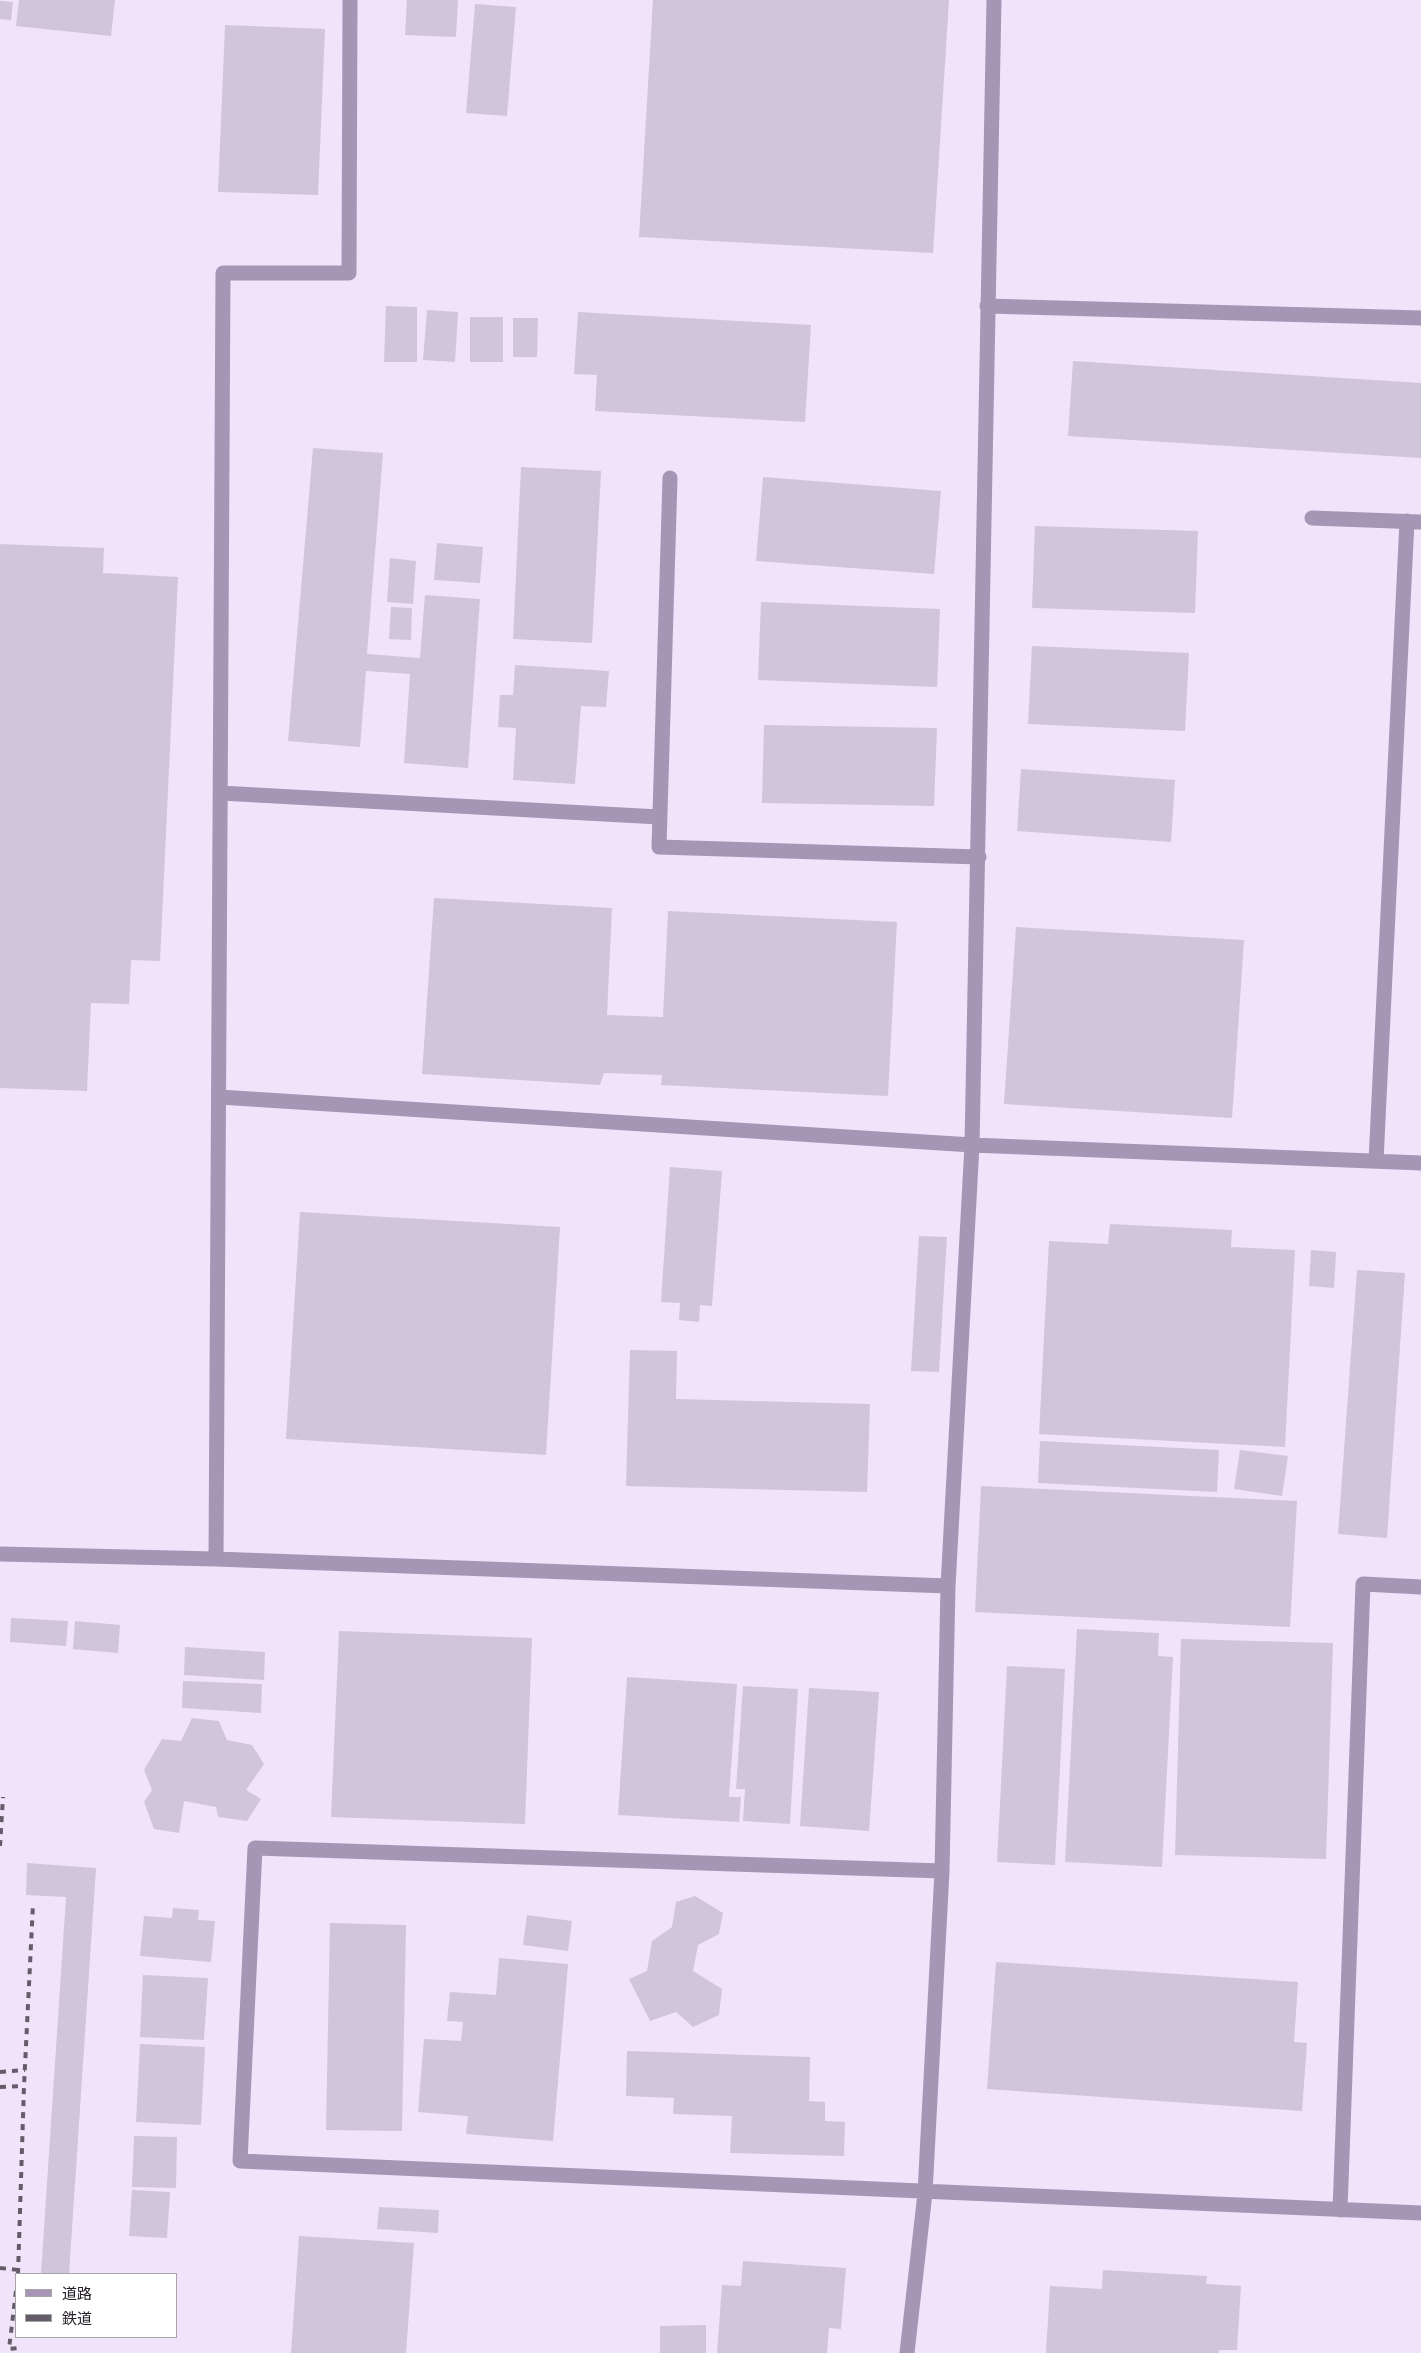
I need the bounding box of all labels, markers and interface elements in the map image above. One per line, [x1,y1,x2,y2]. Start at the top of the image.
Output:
legend [15,2273,178,2338]
text: 道路 [62,2285,92,2303]
text: 鉄道 [62,2310,92,2328]

